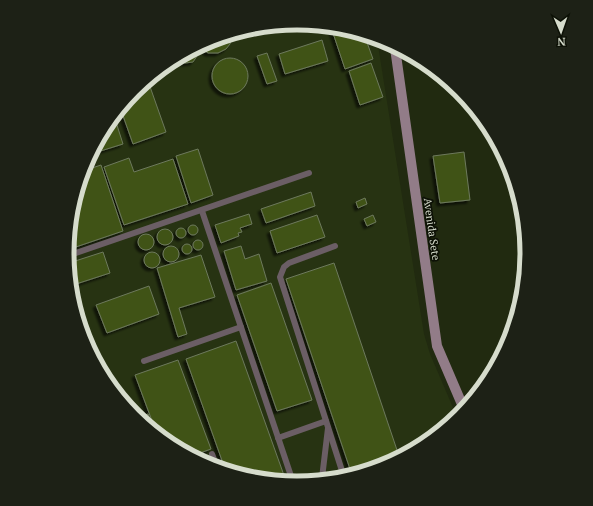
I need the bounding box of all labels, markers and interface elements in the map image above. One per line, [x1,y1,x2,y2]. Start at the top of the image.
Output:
north arrow [541,12,581,52]
text: N [556,35,566,49]
street label: Avenida Sete [421,197,443,262]

